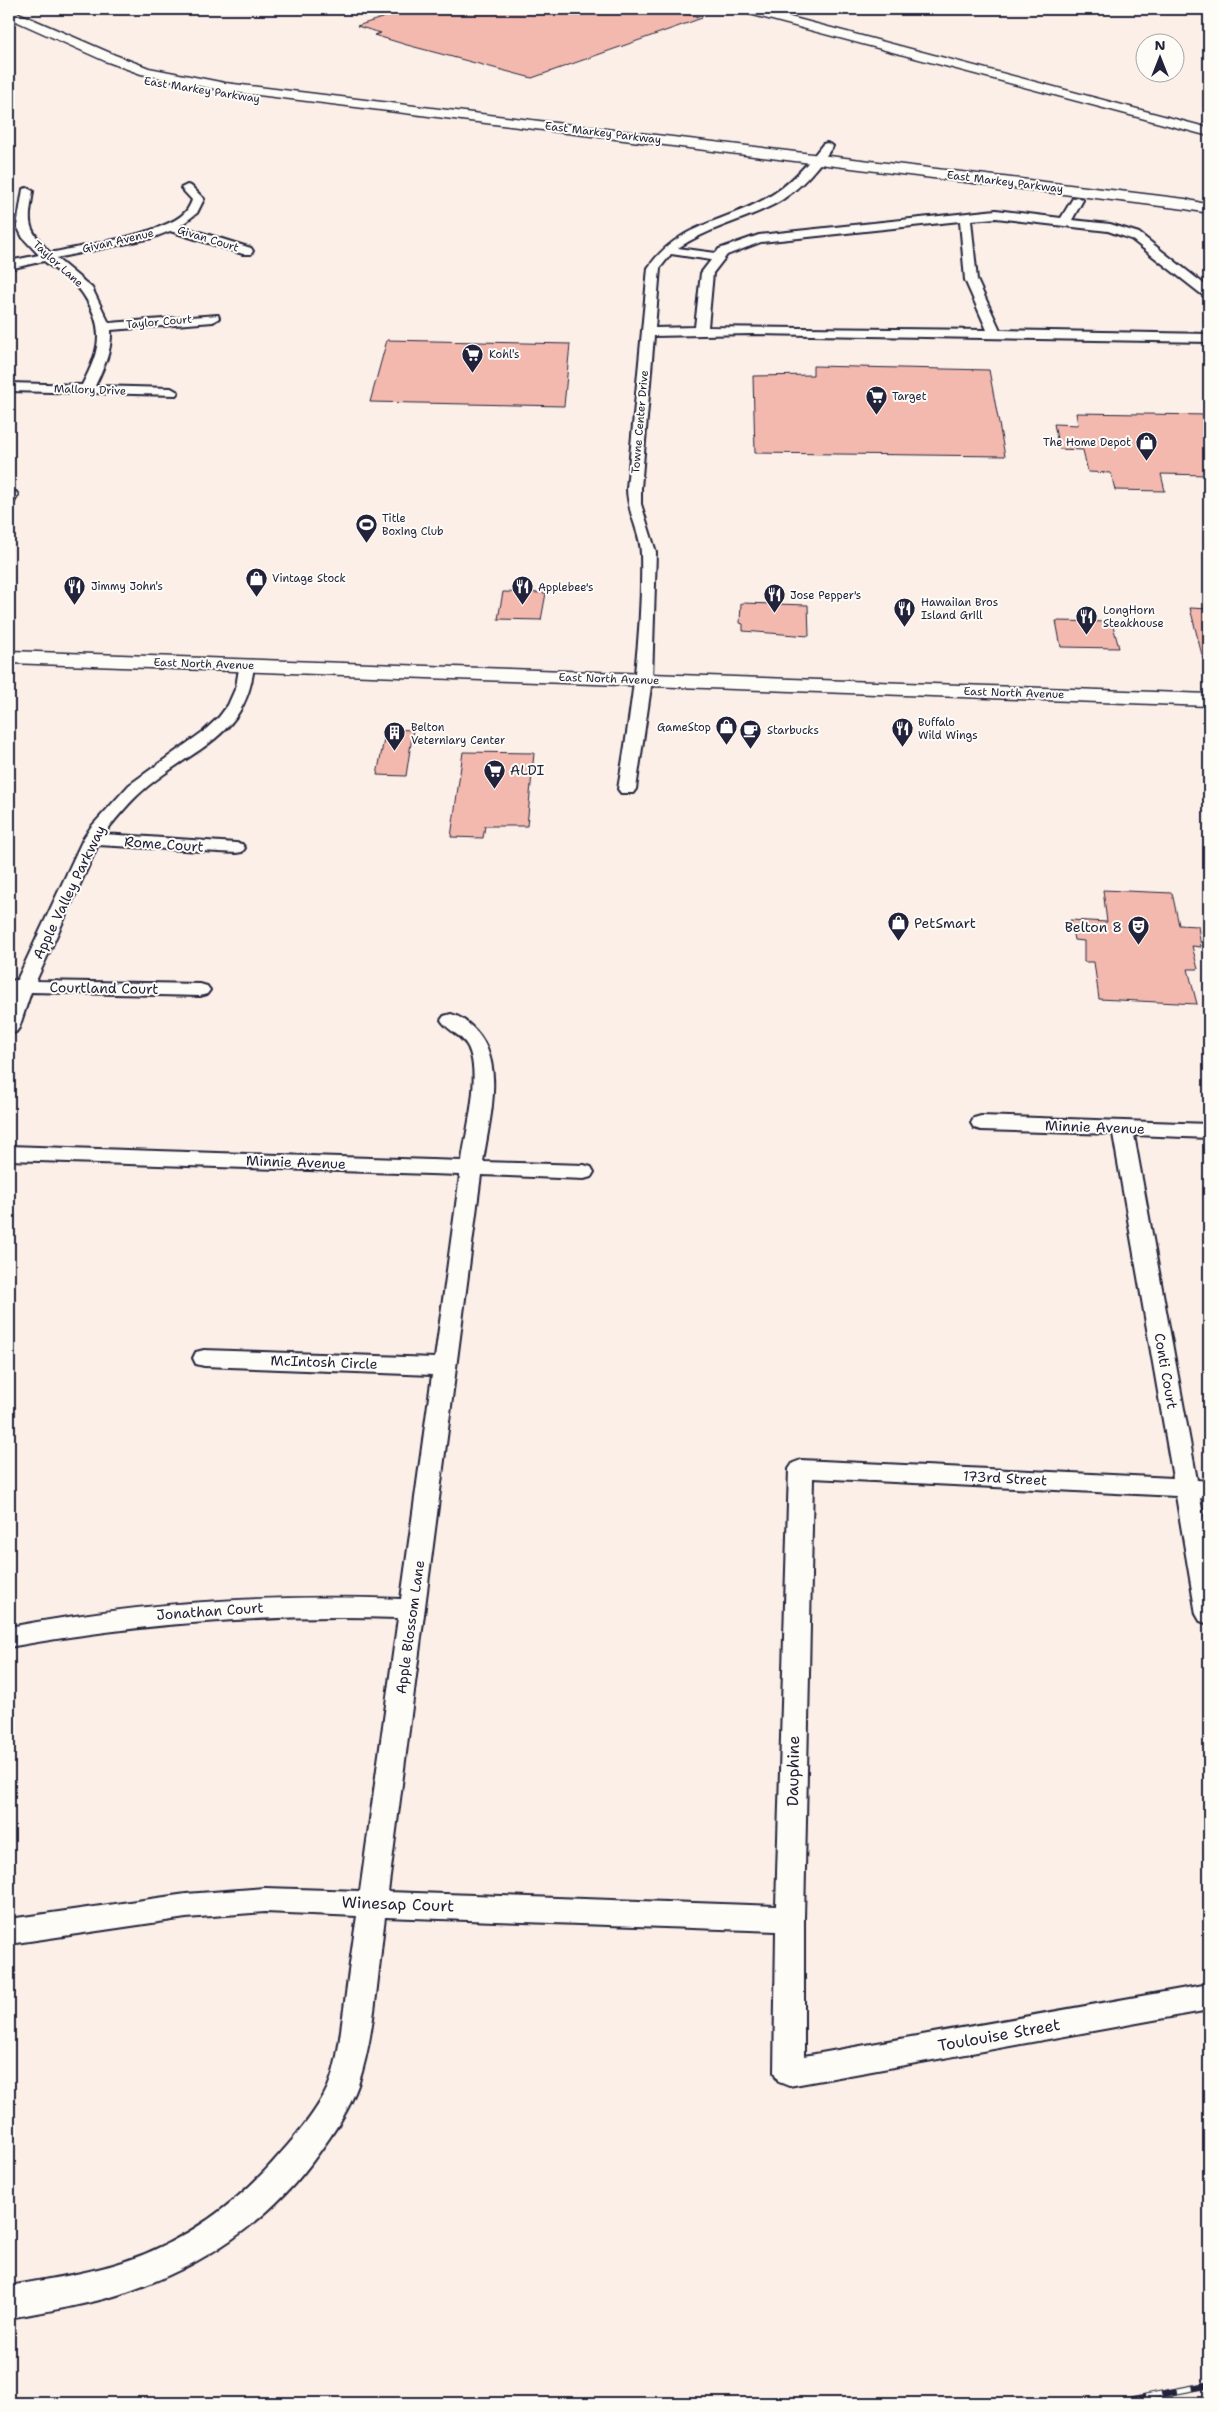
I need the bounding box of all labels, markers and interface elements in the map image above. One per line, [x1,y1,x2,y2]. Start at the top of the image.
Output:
north arrow [1136,32,1186,82]
text: N [1154,36,1166,54]
street label: East Markey Parkway [143,73,261,107]
street label: East Markey Parkway [544,118,662,148]
street label: East Markey Parkway [946,167,1064,197]
street label: Givan Court [175,223,241,256]
street label: Givan Avenue [81,225,155,257]
street label: Taylor Lane [30,237,86,291]
street label: Taylor Court [125,312,193,332]
supermarket icon: Kohl's [461,342,485,373]
place label: Kohl's [489,347,519,362]
street label: Towne Center Drive [628,370,652,474]
street label: Mallory Drive [54,381,126,399]
supermarket icon: Target [864,384,888,415]
place label: Target [892,389,927,404]
shop icon: The Home Depot [1135,430,1159,461]
place label: The Home Depot [1043,435,1131,450]
place label: Title Boxing Club [382,511,443,539]
sports icon: Title Boxing Club [354,512,378,543]
shop icon: Vintage Stock [244,566,268,597]
place label: Vintage Stock [272,571,346,586]
restaurant icon: Jimmy John's [63,574,87,605]
restaurant icon: Applebee's [510,575,534,606]
place label: Jimmy John's [91,579,163,594]
place label: Applebee's [538,580,594,595]
restaurant icon: Jose Pepper's [762,583,786,614]
place label: Jose Pepper's [790,588,861,603]
place label: Hawaiian Bros Island Grill [921,595,998,623]
restaurant icon: Hawaiian Bros Island Grill [893,596,917,627]
place label: LongHorn Steakhouse [1103,603,1164,631]
restaurant icon: LongHorn Steakhouse [1075,604,1099,635]
street label: East North Avenue [153,655,255,673]
street label: East North Avenue [558,670,660,688]
street label: East North Avenue [963,684,1065,702]
shop icon: GameStop [715,715,739,746]
place label: Buffalo Wild Wings [918,715,978,743]
restaurant icon: Buffalo Wild Wings [890,716,914,747]
cafe icon: Starbucks [739,718,763,749]
place label: Belton Veterniary Center [411,720,505,748]
place label: GameStop [657,720,711,735]
building icon: Belton Veterniary Center [383,721,407,752]
place label: Starbucks [767,723,819,738]
supermarket icon: ALDI [482,758,506,789]
place label: ALDI [510,761,545,779]
street label: Apple Valley Parkway [29,822,109,962]
street label: Rome Court [124,832,204,856]
shop icon: PetSmart [886,911,910,942]
place label: PetSmart [914,914,976,932]
theatre icon: Belton 8 [1126,915,1150,946]
place label: Belton 8 [1065,918,1122,936]
street label: Courtland Court [49,978,159,998]
street label: Minnie Avenue [1045,1116,1145,1138]
street label: Minnie Avenue [246,1151,346,1173]
street label: Conti Court [1150,1332,1182,1410]
street label: McIntosh Circle [270,1351,378,1373]
street label: 173rd Street [962,1467,1048,1489]
street label: Apple Blossom Lane [392,1559,428,1695]
street label: Jonathan Court [156,1598,264,1624]
street label: Dauphine [782,1735,804,1807]
street label: Winesap Court [341,1892,455,1916]
street label: Toulouise Street [936,2014,1062,2056]

